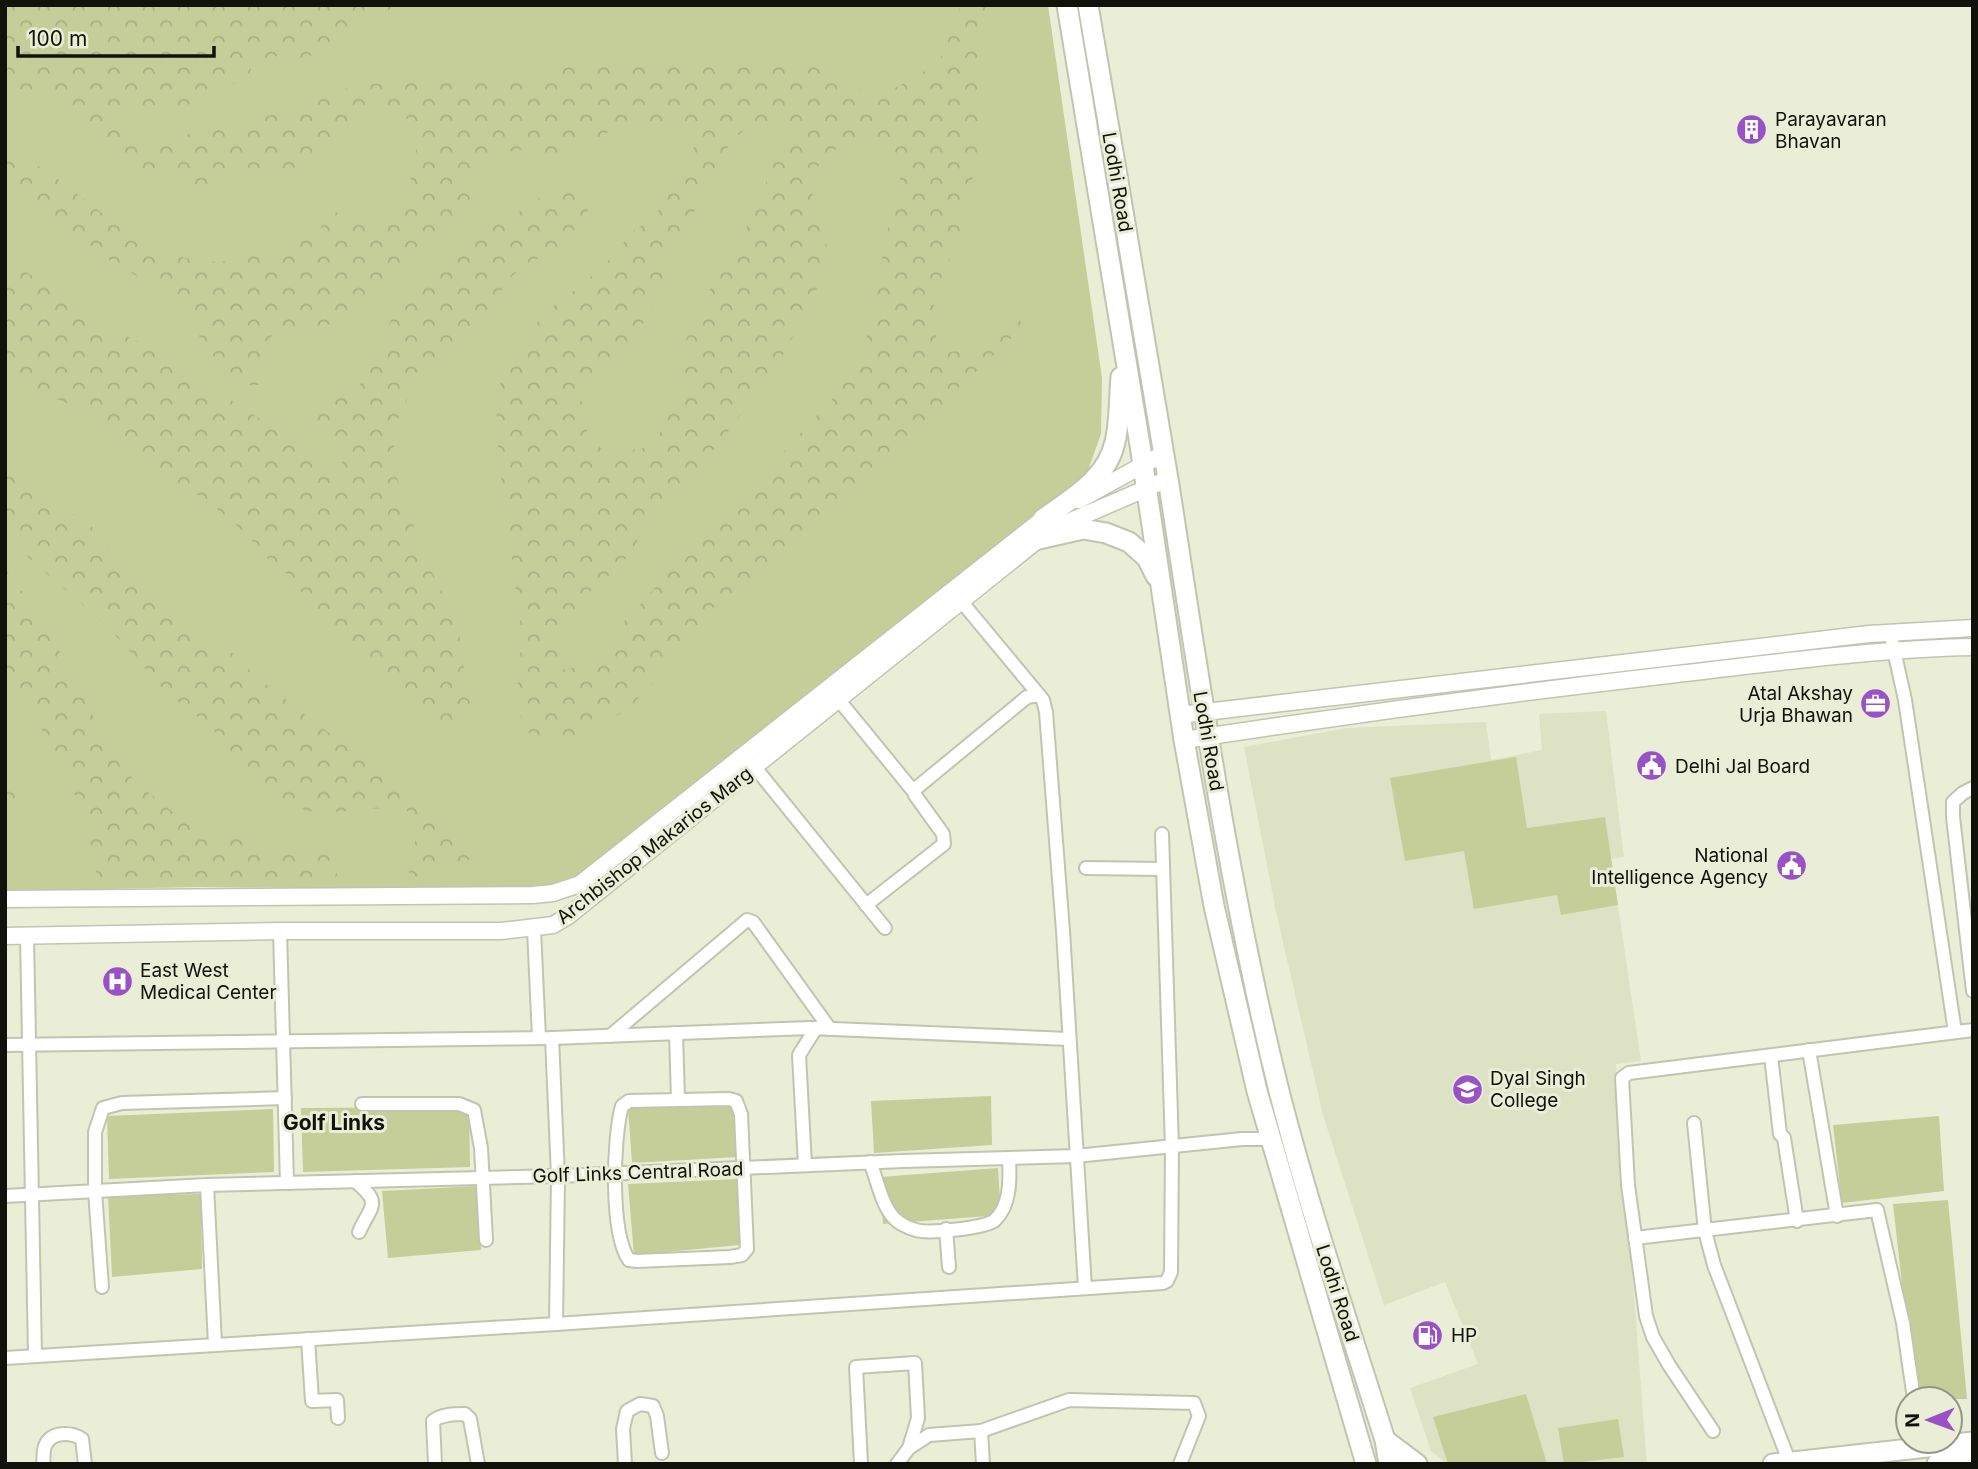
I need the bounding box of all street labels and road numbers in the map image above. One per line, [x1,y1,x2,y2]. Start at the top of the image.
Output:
street label: Lodhi Road [1097,130,1138,234]
street label: Lodhi Road [1188,689,1229,793]
street label: Archbishop Makarios Marg [552,762,757,929]
street label: Golf Links Central Road [532,1157,744,1188]
street label: Lodhi Road [1311,1242,1364,1345]

